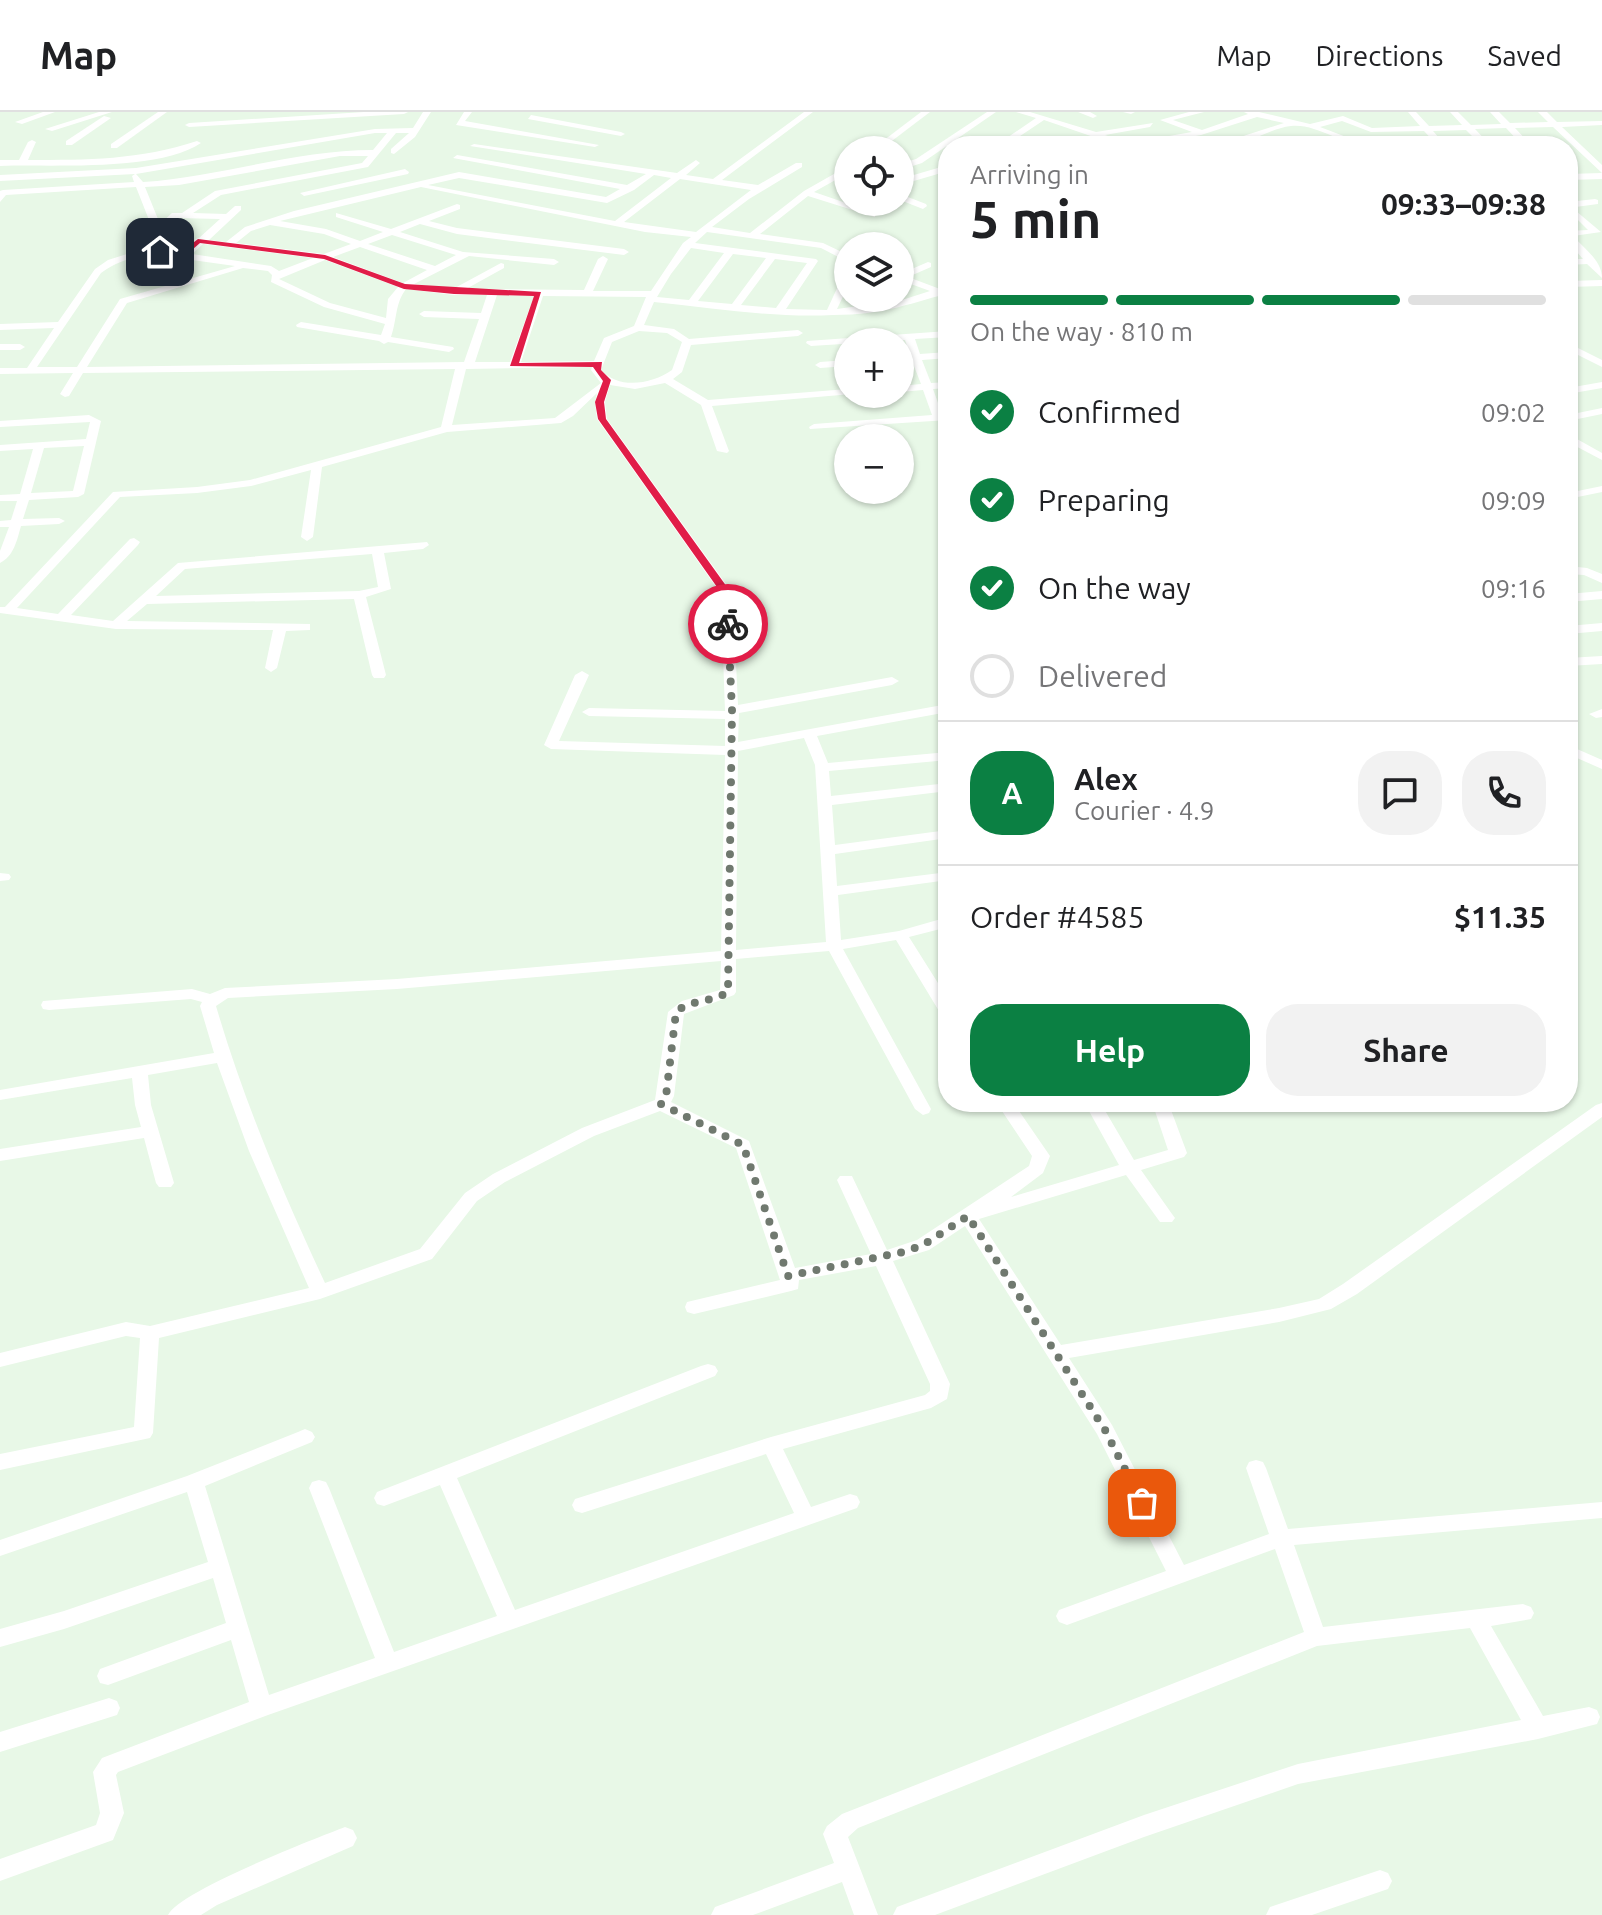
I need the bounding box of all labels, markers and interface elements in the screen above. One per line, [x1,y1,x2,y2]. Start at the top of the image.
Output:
text: Map [40,34,117,76]
text: Map [1216,40,1272,71]
text: Directions [1316,40,1443,71]
text: Saved [1487,40,1562,71]
map controls [834,136,914,504]
button: locate [834,136,914,216]
text: Arriving in [970,160,1089,189]
text: 09:33–09:38 [1381,187,1546,221]
text: 5 min [970,190,1101,248]
pin [126,218,194,286]
icon: home [138,230,182,274]
button: layers [834,232,914,312]
text: On the way · 810 m [970,317,1193,346]
button: + [834,328,914,408]
icon: check [970,390,1014,434]
text: Confirmed [1038,395,1181,429]
text: 09:02 [1481,398,1546,427]
button: − [834,424,914,504]
icon: check [970,478,1014,522]
text: Preparing [1038,483,1170,517]
text: 09:09 [1481,486,1546,515]
icon: check [970,566,1014,610]
text: On the way [1038,571,1191,605]
text: 09:16 [1481,574,1546,603]
courier [688,584,768,664]
icon: bike [706,602,750,646]
text: Delivered [1038,659,1167,693]
button: chat [1358,751,1442,835]
button: phone [1462,751,1546,835]
text: Alex [1074,762,1138,796]
text: A [1001,776,1023,810]
text: Courier · 4.9 [1074,796,1214,825]
text: Order #4585 [970,900,1144,934]
text: $11.35 [1454,900,1546,934]
button: Help [970,1004,1250,1096]
button: Share [1266,1004,1546,1096]
pin [1108,1469,1176,1537]
icon: bag [1120,1481,1164,1525]

